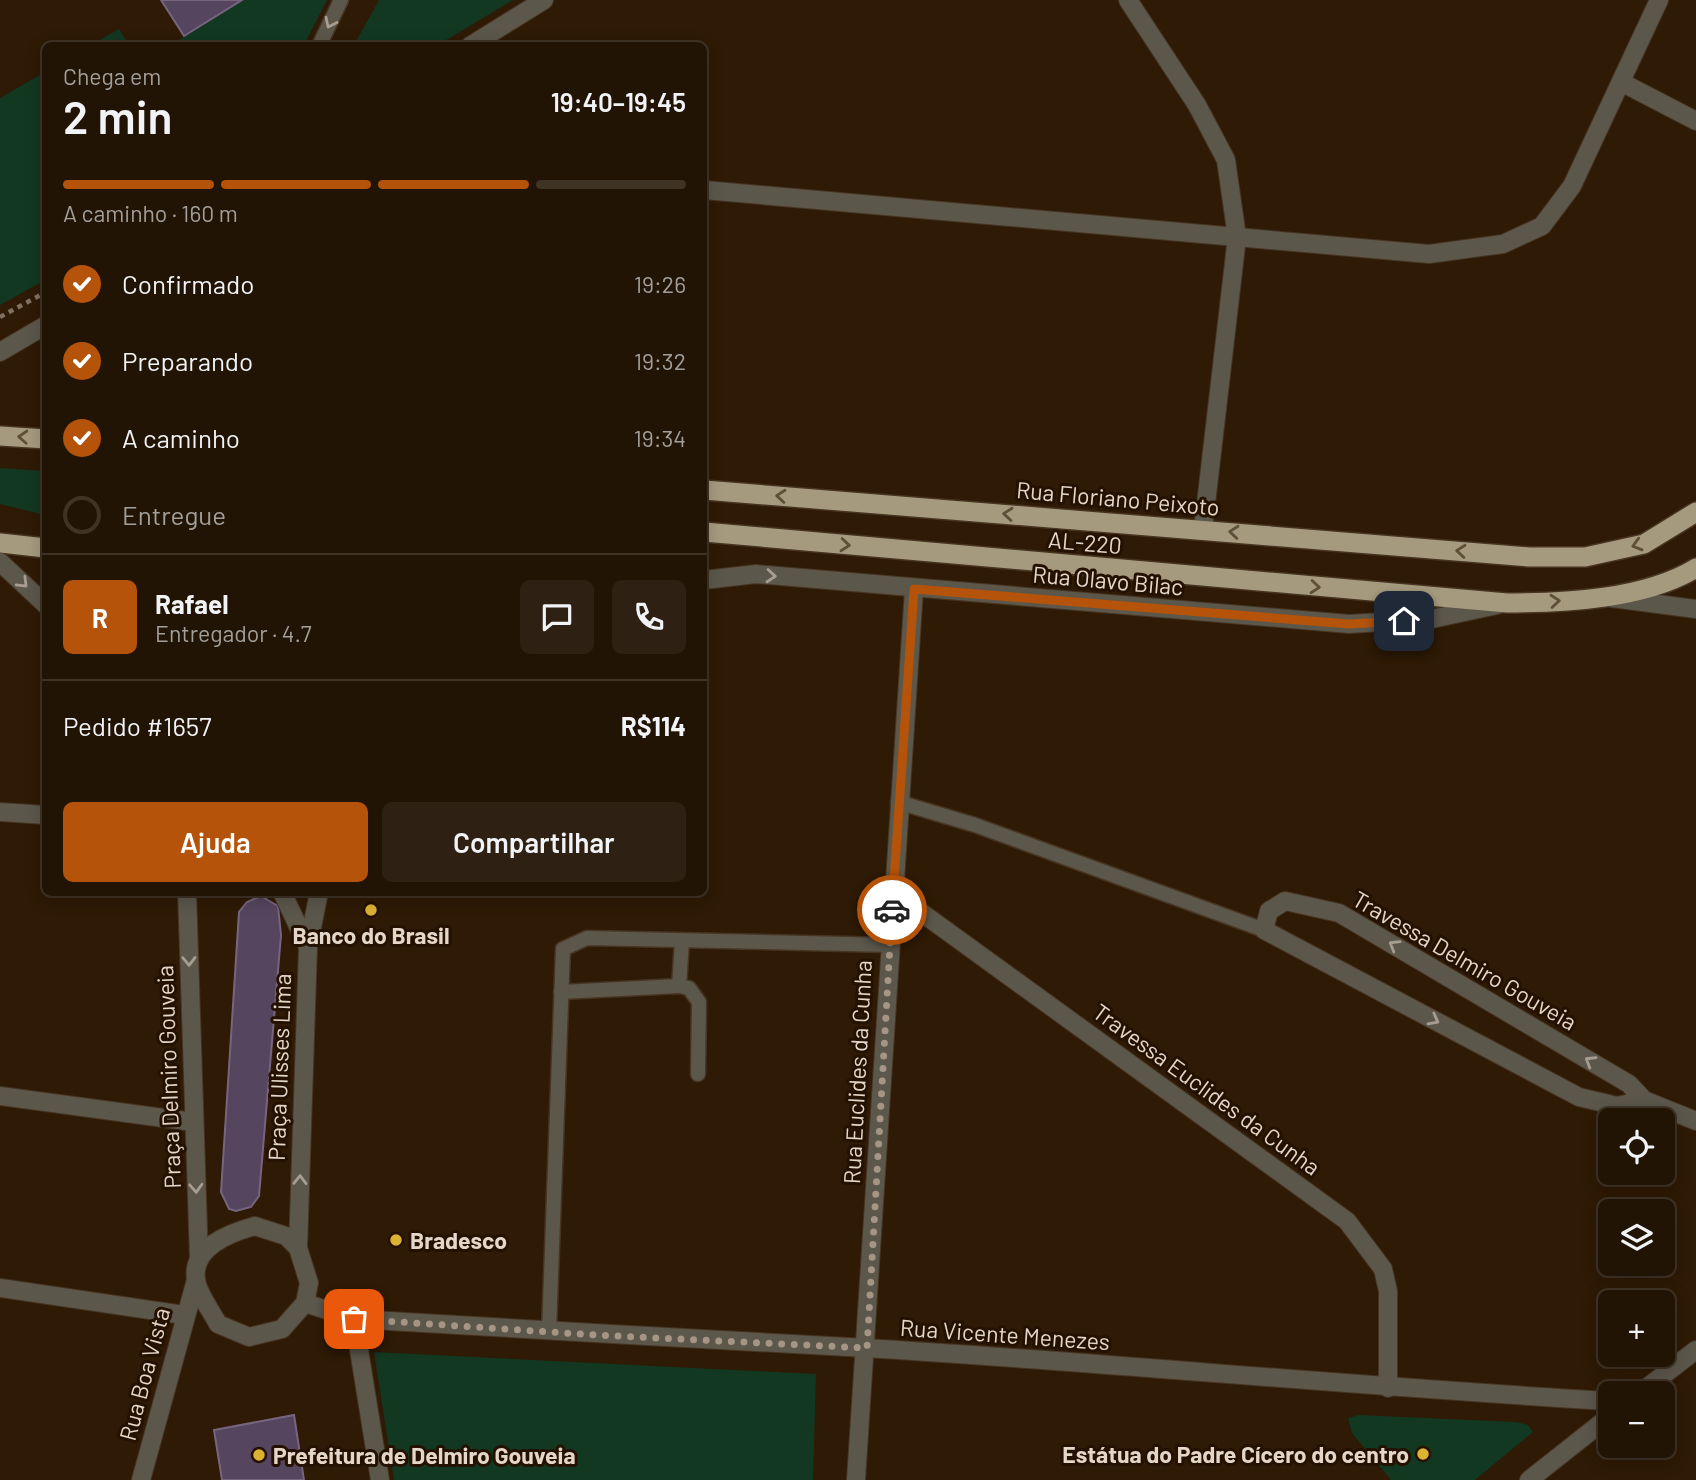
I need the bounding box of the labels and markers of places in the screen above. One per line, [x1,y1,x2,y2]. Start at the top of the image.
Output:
pin [1374,591,1434,651]
marker: Banco do Brasil [363,902,379,918]
place label: Banco do Brasil [293,921,450,949]
place label: Bradesco [410,1226,507,1254]
marker: Bradesco [388,1232,404,1248]
pin [324,1289,384,1349]
place label: Estátua do Padre Cícero do centro [1062,1440,1409,1468]
place label: Prefeitura de Delmiro Gouveia [273,1441,576,1469]
marker: Estátua do Padre Cícero do centro [1415,1446,1431,1462]
marker: Prefeitura de Delmiro Gouveia [251,1447,267,1463]

